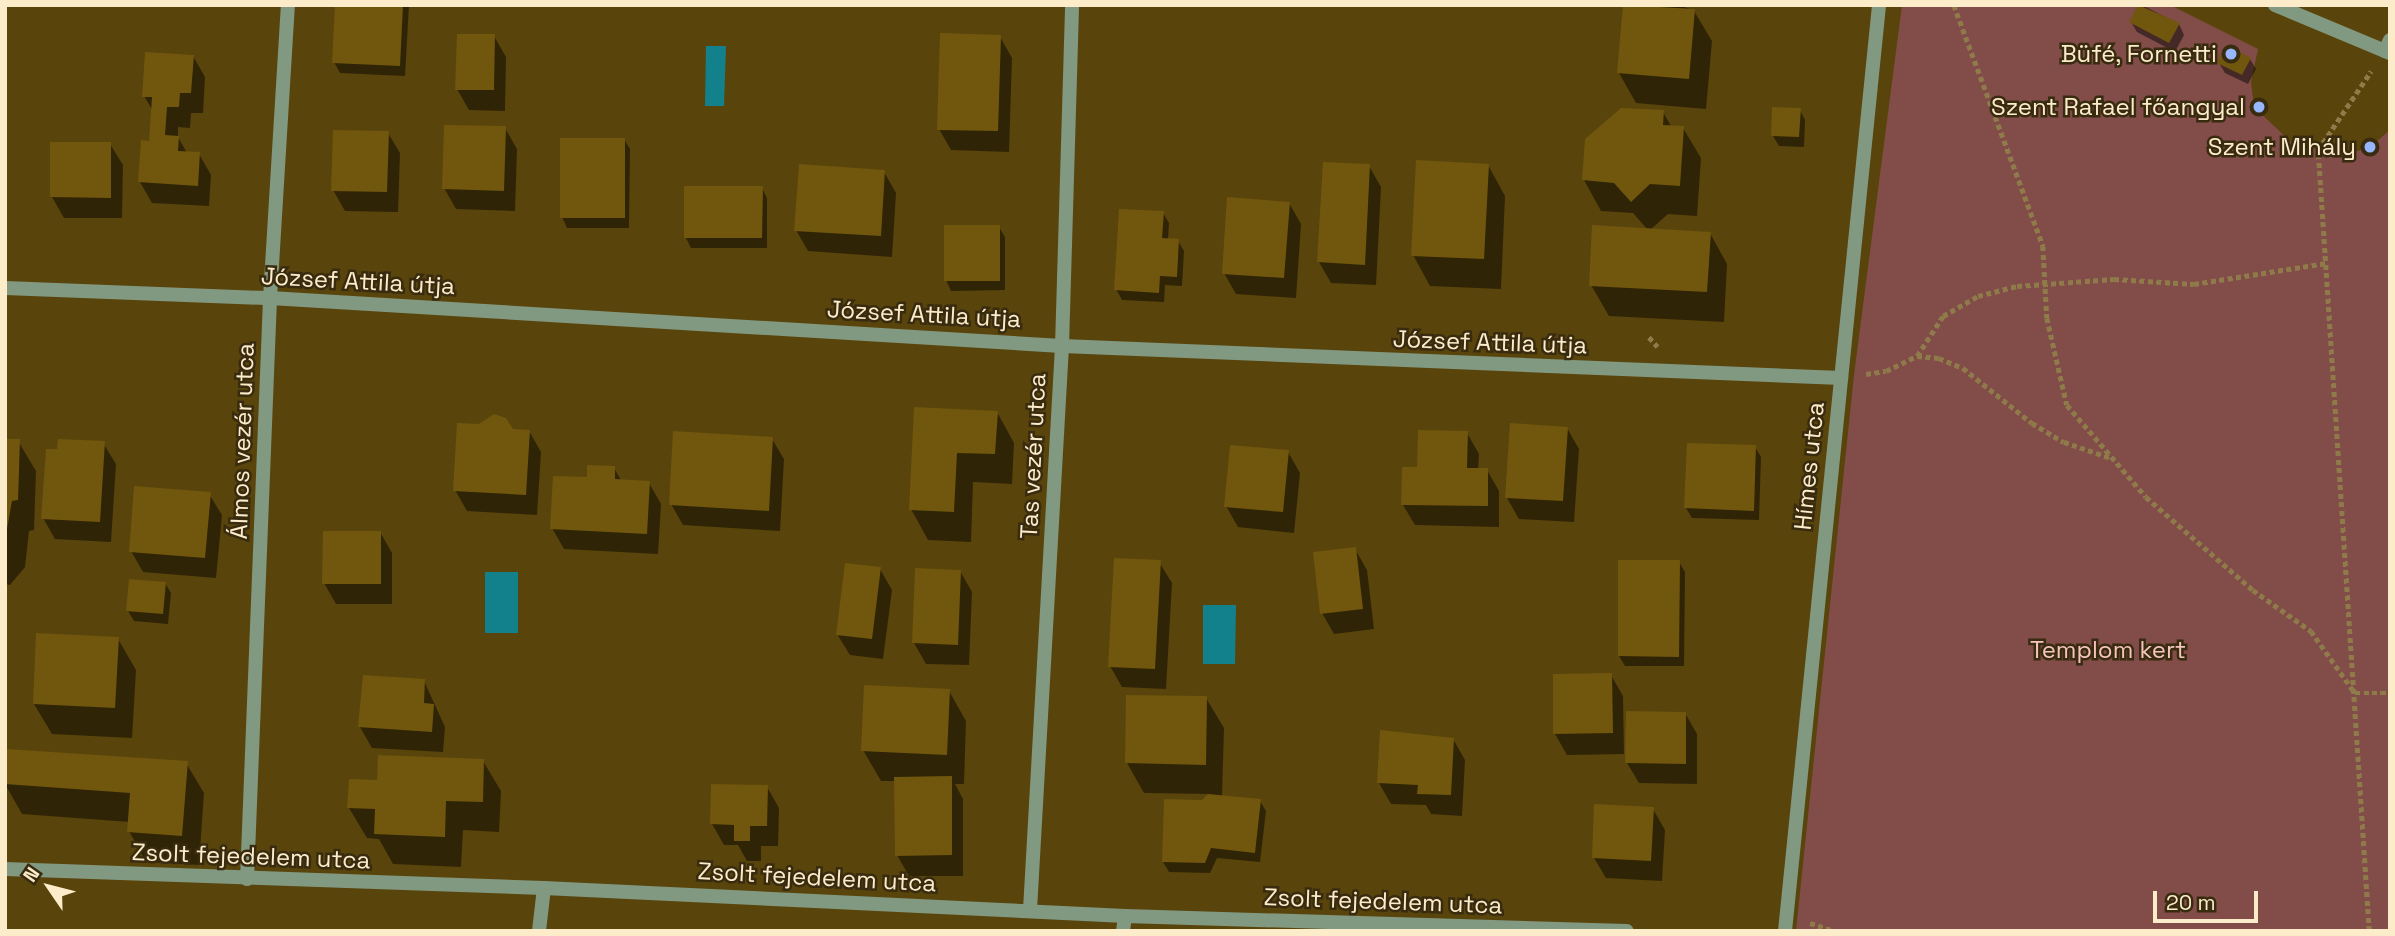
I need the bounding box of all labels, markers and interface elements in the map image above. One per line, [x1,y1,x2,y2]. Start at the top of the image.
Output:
place label: Büfé, Fornetti [2060,40,2217,68]
marker: Büfé, Fornetti [2223,46,2239,62]
place label: Szent Rafael főangyal [1991,93,2245,121]
marker: Szent Rafael főangyal [2251,99,2267,115]
place label: Szent Mihály [2208,133,2356,161]
marker: Szent Mihály [2362,139,2378,155]
street label: József Attila útja [260,262,456,300]
street label: József Attila útja [826,295,1022,333]
street label: József Attila útja [1392,324,1588,360]
street label: Álmos vezér utca [224,342,260,540]
street label: Tas vezér utca [1014,373,1052,539]
street label: Hímes utca [1788,400,1830,532]
park label: Templom kert [2030,636,2186,664]
street label: Zsolt fejedelem utca [131,837,371,875]
north arrow [14,852,84,922]
street label: Zsolt fejedelem utca [697,856,937,898]
text: N [17,862,45,887]
scale bar [2157,876,2262,920]
street label: Zsolt fejedelem utca [1263,882,1503,920]
text: 20 m [2166,889,2216,916]

